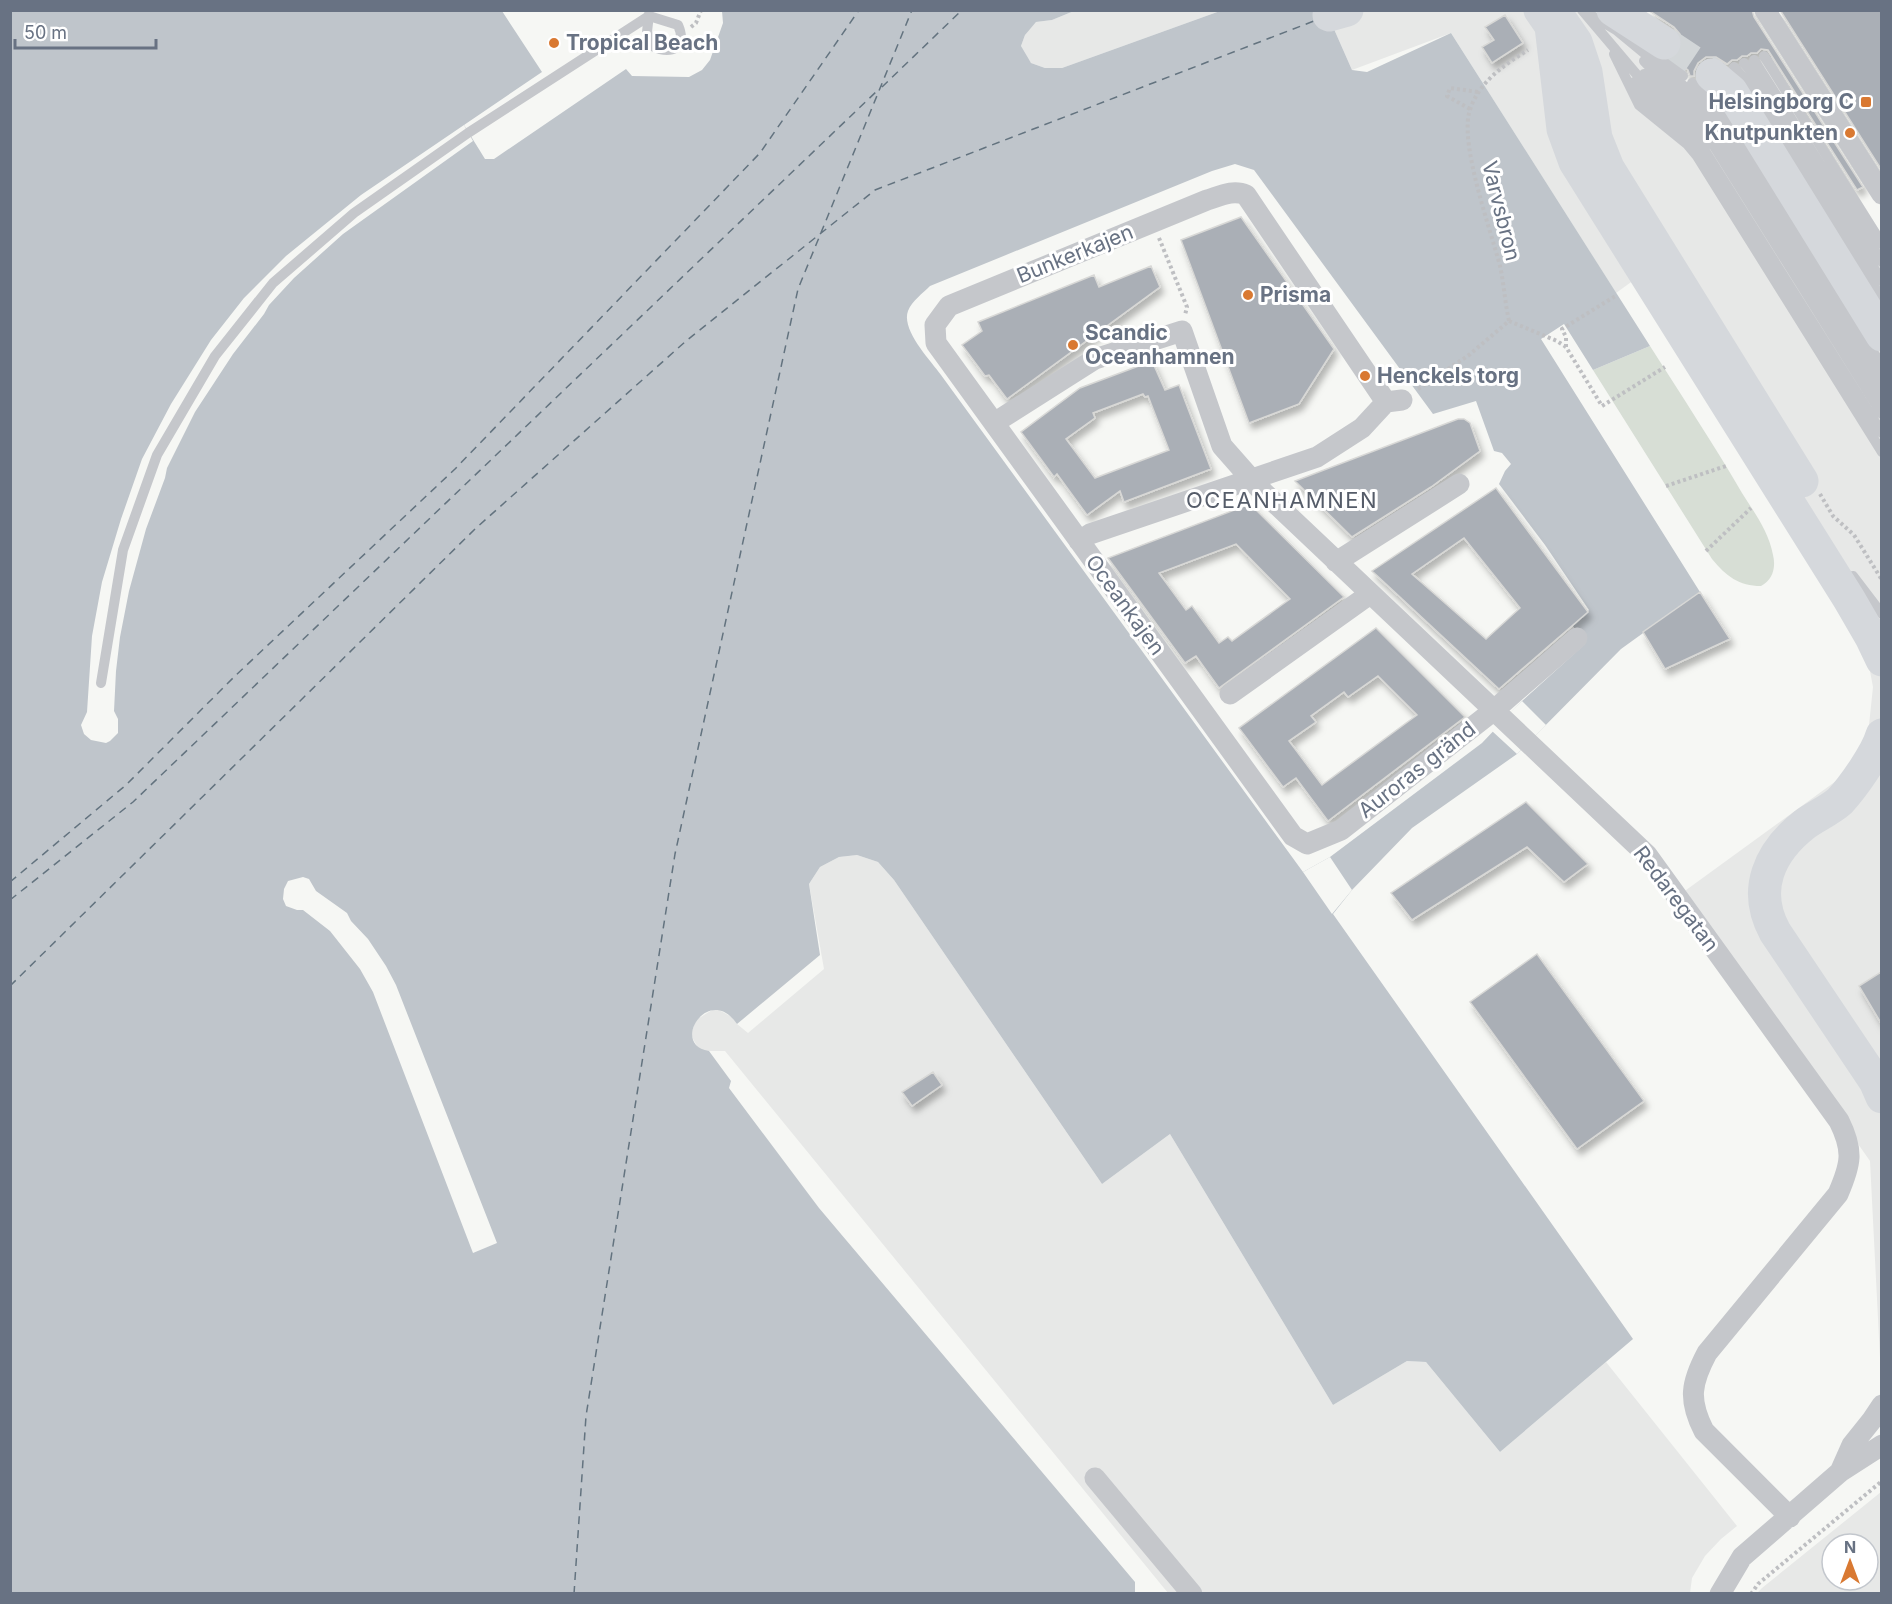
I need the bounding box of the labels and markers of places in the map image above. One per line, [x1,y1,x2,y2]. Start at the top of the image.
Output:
place label: Tropical Beach [566,30,718,55]
marker: Tropical Beach [547,36,561,50]
place label: Helsingborg C [1708,89,1854,114]
marker: Helsingborg C [1859,95,1873,109]
place label: Knutpunkten [1704,120,1838,145]
marker: Knutpunkten [1843,126,1857,140]
place label: Prisma [1260,282,1331,307]
marker: Prisma [1241,288,1255,302]
place label: Scandic Oceanhamnen [1085,320,1235,369]
marker: Scandic Oceanhamnen [1066,338,1080,352]
place label: Henckels torg [1377,363,1519,388]
marker: Henckels torg [1358,369,1372,383]

